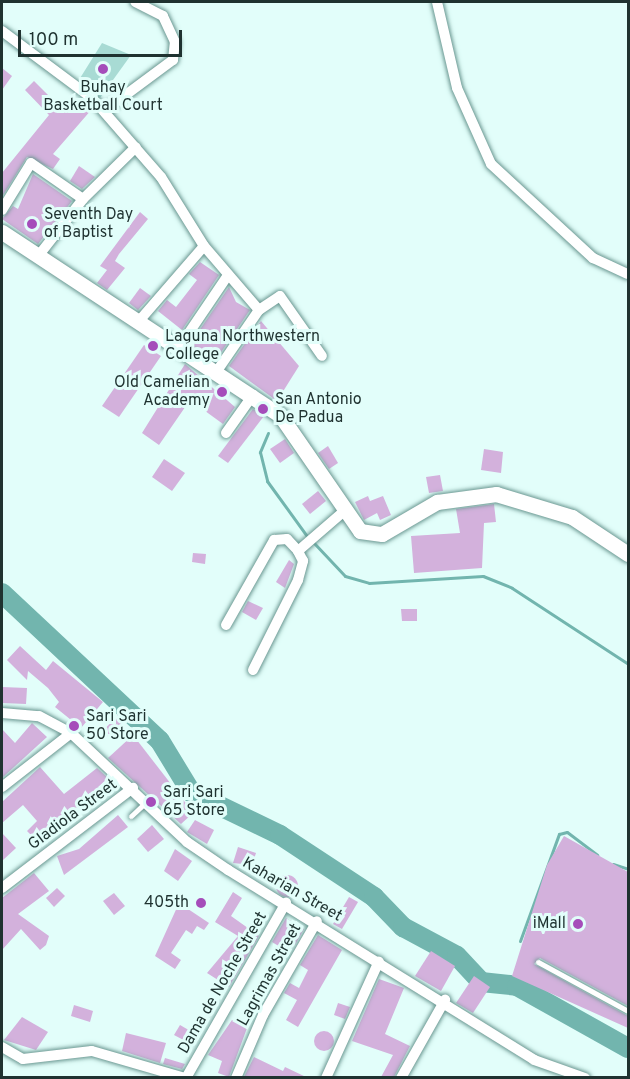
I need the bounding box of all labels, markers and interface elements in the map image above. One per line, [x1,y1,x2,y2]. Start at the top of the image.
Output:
scale bar [21,18,184,56]
text: 100 m [29,29,78,52]
marker: Buhay Basketball Court [96,62,110,76]
place label: Buhay Basketball Court [43,78,163,116]
place label: Seventh Day of Baptist [44,205,133,243]
marker: Seventh Day of Baptist [25,217,39,231]
place label: Laguna Northwestern College [165,327,320,365]
marker: Laguna Northwestern College [146,339,160,353]
place label: Old Camelian Academy [114,373,210,411]
marker: Old Camelian Academy [215,385,229,399]
place label: San Antonio De Padua [275,390,362,428]
marker: San Antonio De Padua [256,402,270,416]
place label: Sari Sari 50 Store [86,707,149,745]
marker: Sari Sari 50 Store [67,719,81,733]
street label: Gladiola Street [25,775,121,855]
place label: Sari Sari 65 Store [163,783,225,821]
marker: Sari Sari 65 Store [144,795,158,809]
street label: Kaharian Street [239,854,345,926]
place label: 405th [144,893,189,913]
marker: 405th [194,896,208,910]
street label: Dama de Noche Street [175,909,271,1057]
place label: iMall [533,914,566,934]
marker: iMall [571,917,585,931]
street label: Lagrimas Street [234,920,306,1030]

